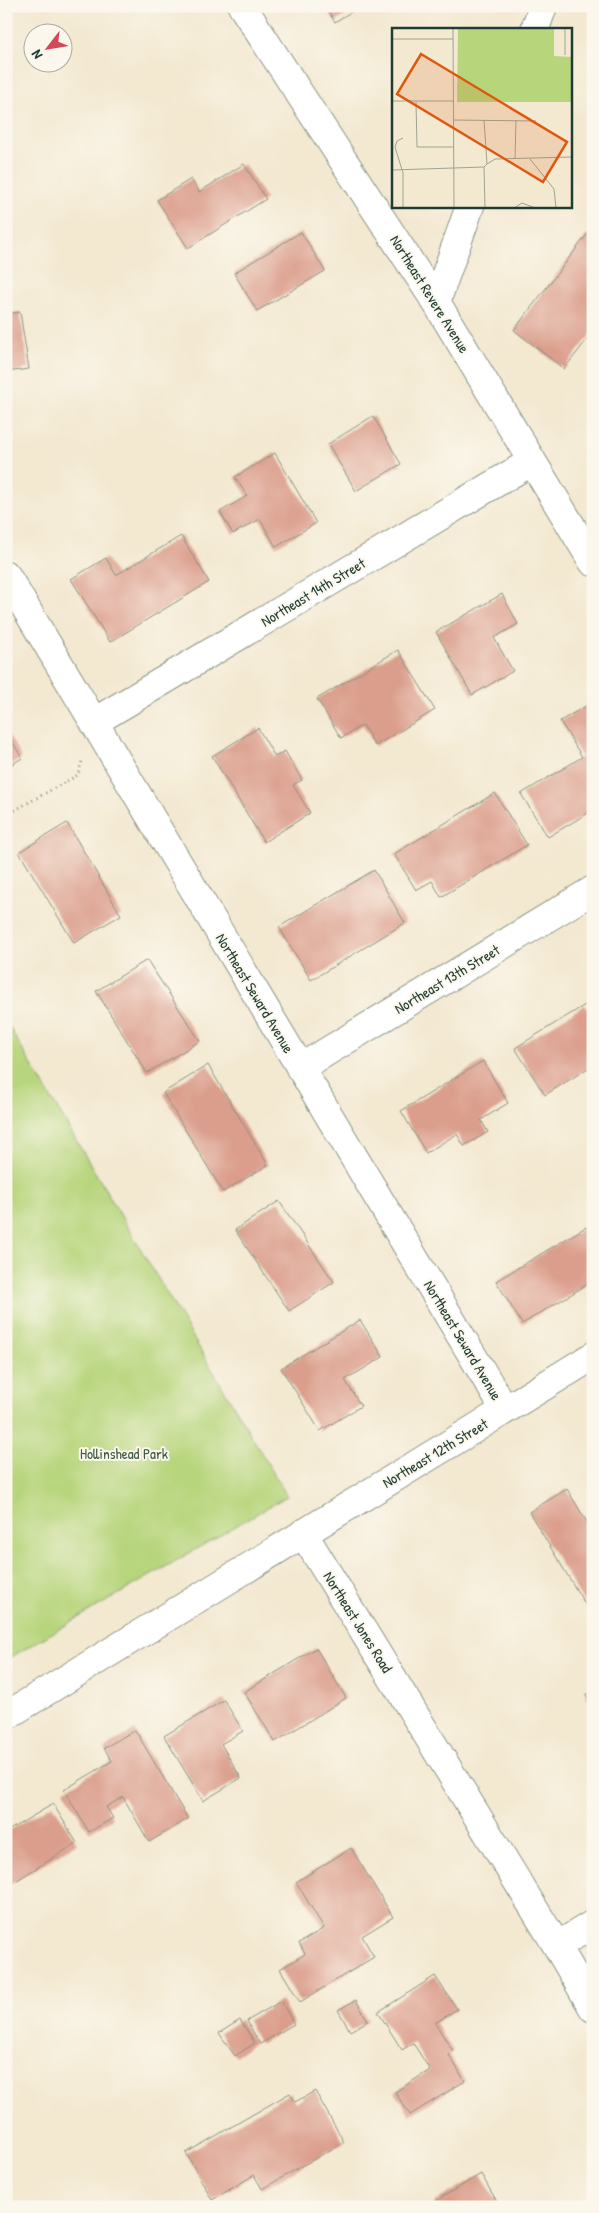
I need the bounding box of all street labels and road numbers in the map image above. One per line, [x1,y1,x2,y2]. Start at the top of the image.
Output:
street label: Northeast Revere Avenue [385,231,475,357]
street label: Northeast 14th Street [257,552,370,631]
street label: Northeast Seward Avenue [211,929,299,1057]
street label: Northeast 13th Street [390,939,504,1019]
street label: Northeast Seward Avenue [419,1276,507,1404]
street label: Northeast 12th Street [378,1413,492,1493]
street label: Northeast Jones Road [318,1567,398,1677]

